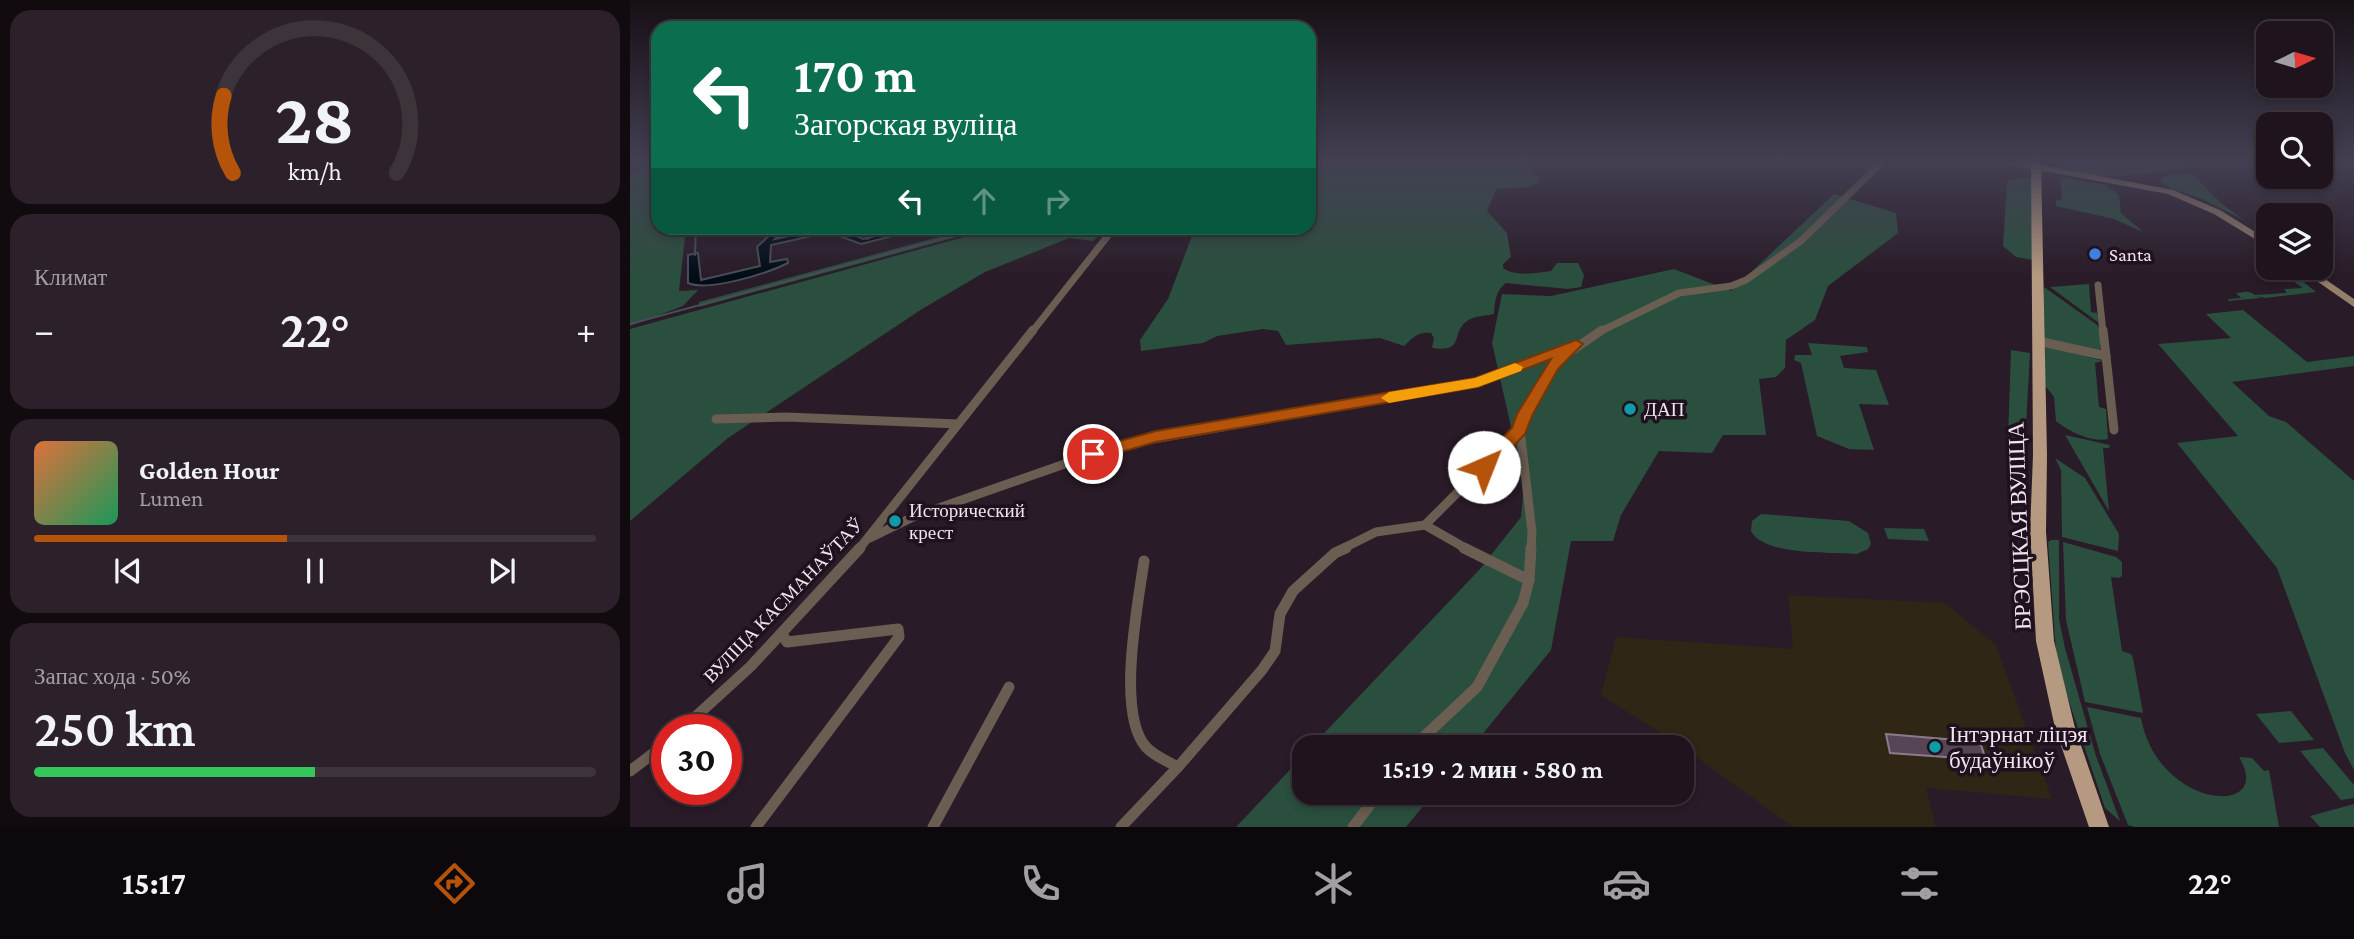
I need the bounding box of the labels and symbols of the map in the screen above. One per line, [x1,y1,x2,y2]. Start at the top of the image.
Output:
north arrow [2256,21,2333,98]
place label: Santa [2109,244,2152,265]
marker: Santa [2087,246,2103,262]
place label: ДАП [1644,399,1685,420]
marker: ДАП [1622,401,1638,417]
street label: БРЭСЦКАЯ ВУЛІЦА [2002,421,2036,631]
pin [1063,424,1123,484]
position arrow [1447,430,1521,504]
place label: Исторический крест [909,500,1025,543]
street label: ВУЛІЦА КАСМАНАЎТАЎ [699,513,868,687]
marker: Исторический крест [887,513,903,529]
speed limit sign: 30 [651,714,742,805]
place label: Інтэрнат ліцэя будаўнікоў [1949,721,2088,773]
marker: Інтэрнат ліцэя будаўнікоў [1927,739,1943,755]

